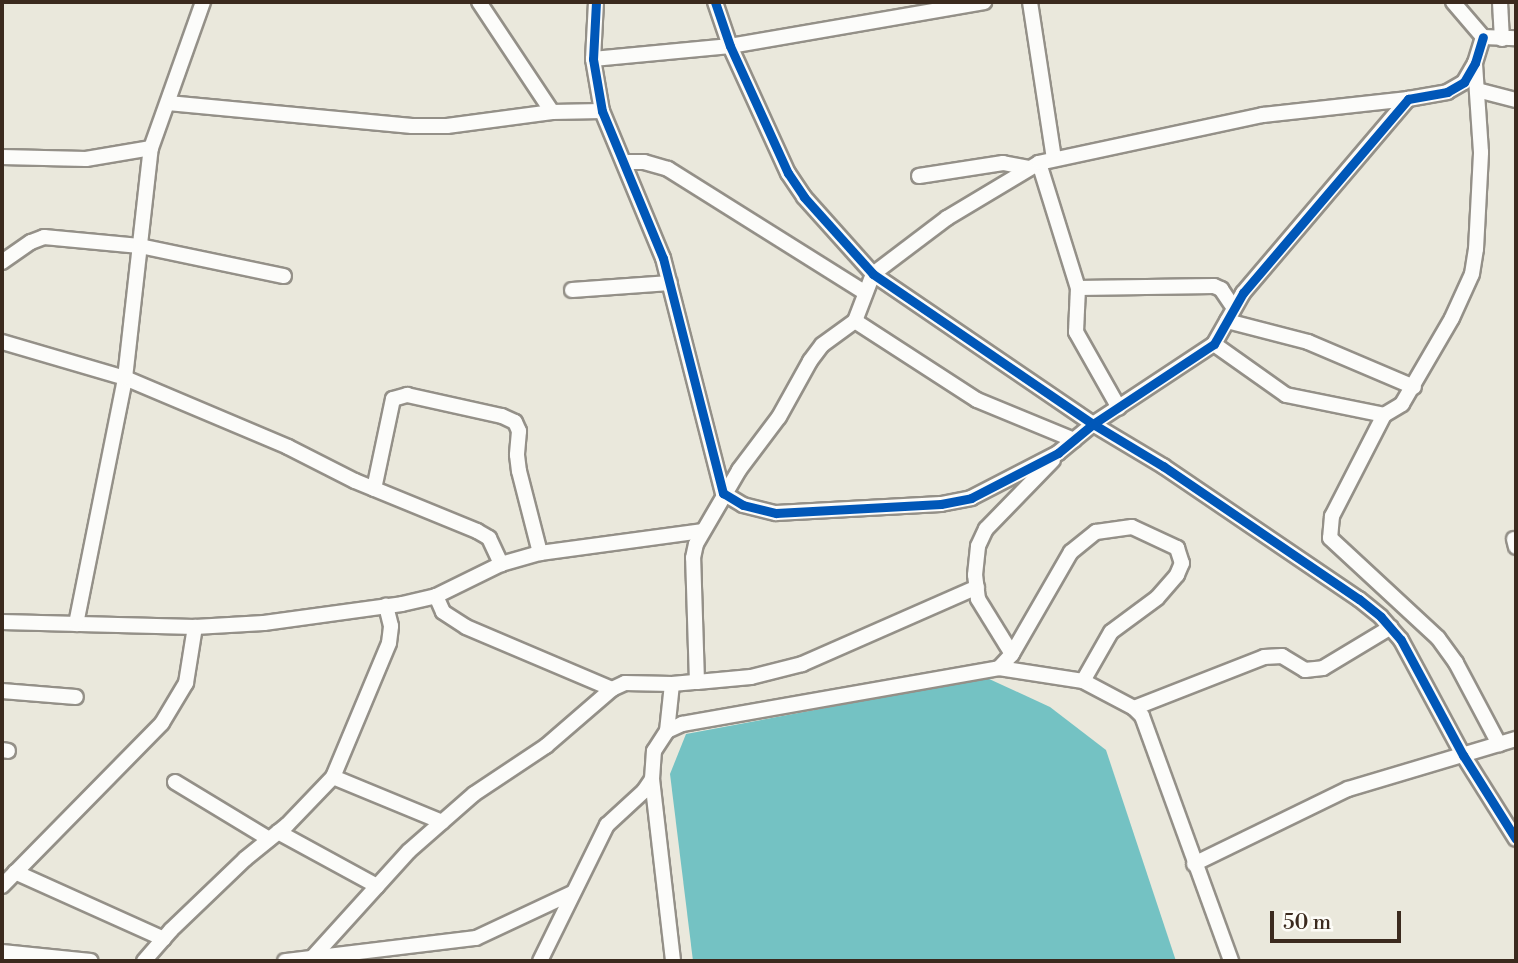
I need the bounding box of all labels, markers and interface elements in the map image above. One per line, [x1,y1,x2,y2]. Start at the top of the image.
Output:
scale bar [1273,897,1404,941]
text: 50 m [1283,910,1331,936]

